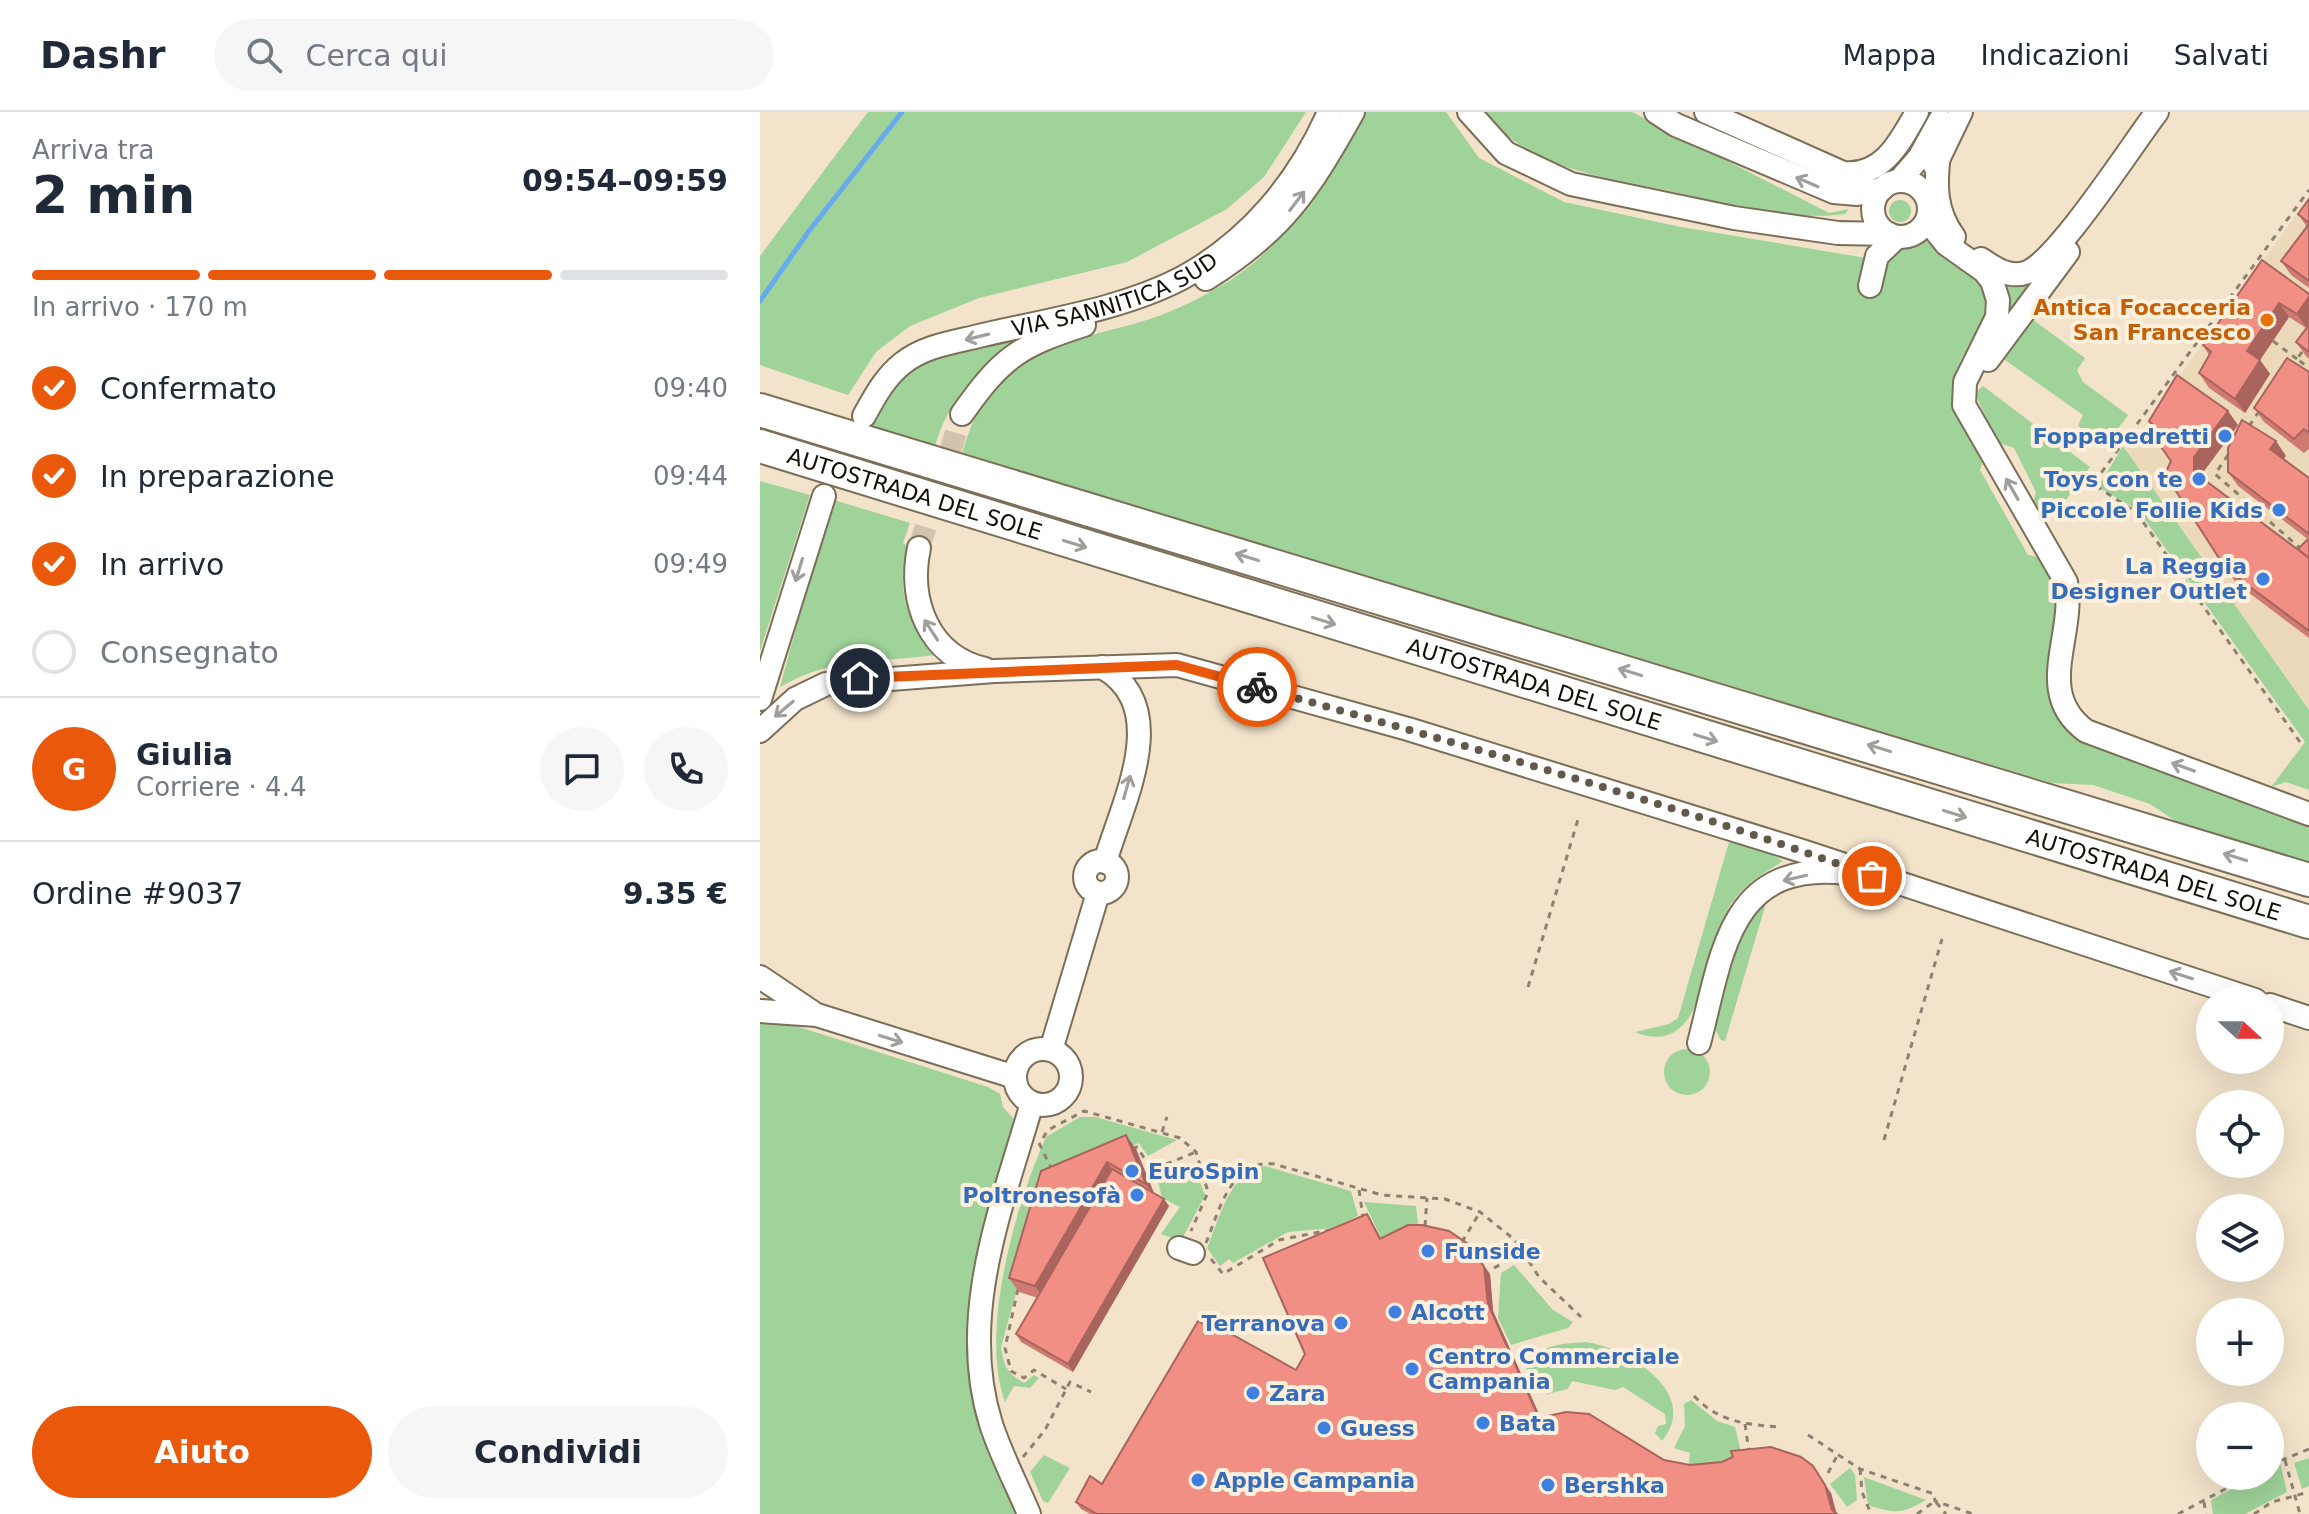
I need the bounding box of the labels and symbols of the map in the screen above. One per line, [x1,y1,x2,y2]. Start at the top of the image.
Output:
one-way arrow [1795,173,1820,188]
one-way arrow [1289,191,1306,212]
street label: VIA SANNITICA SUD [1009,247,1222,341]
place label: Antica Focacceria San Francesco [2033,295,2251,345]
marker: Antica Focacceria San Francesco [2258,311,2276,329]
one-way arrow [965,330,991,345]
place label: Foppapedretti [2033,424,2209,449]
marker: Foppapedretti [2216,427,2234,445]
street label: AUTOSTRADA DEL SOLE [784,443,1045,544]
place label: Toys con te [2044,467,2183,492]
marker: Toys con te [2190,470,2208,488]
one-way arrow [2004,478,2020,501]
place label: Piccole Follie Kids [2040,498,2263,523]
marker: Piccole Follie Kids [2270,501,2288,519]
one-way arrow [1062,538,1087,553]
one-way arrow [1235,549,1260,563]
place label: La Reggia Designer Outlet [2050,554,2247,604]
one-way arrow [791,557,806,582]
marker: La Reggia Designer Outlet [2254,570,2272,588]
one-way arrow [1311,614,1336,629]
one-way arrow [923,620,940,642]
street label: AUTOSTRADA DEL SOLE [1404,633,1665,735]
pin [826,644,894,712]
courier [1217,647,1297,727]
one-way arrow [1618,664,1644,679]
one-way arrow [774,700,794,718]
one-way arrow [1693,731,1719,746]
one-way arrow [1867,740,1892,754]
one-way arrow [2172,759,2196,773]
one-way arrow [1120,774,1135,800]
one-way arrow [1941,807,1967,822]
street label: AUTOSTRADA DEL SOLE [2023,823,2284,925]
pin [1838,842,1906,910]
one-way arrow [2222,849,2248,864]
one-way arrow [1782,871,1808,886]
one-way arrow [2169,967,2194,982]
north arrow [2196,986,2284,1074]
one-way arrow [879,1032,904,1047]
place label: EuroSpin [1148,1159,1259,1184]
marker: EuroSpin [1123,1162,1141,1180]
place label: Poltronesofà [963,1183,1121,1208]
marker: Poltronesofà [1128,1186,1146,1204]
place label: Funside [1444,1239,1541,1264]
marker: Funside [1419,1242,1437,1260]
place label: Alcott [1411,1300,1485,1325]
marker: Alcott [1386,1303,1404,1321]
place label: Terranova [1201,1311,1325,1336]
marker: Terranova [1332,1314,1350,1332]
place label: Centro Commerciale Campania [1428,1344,1680,1394]
marker: Centro Commerciale Campania [1403,1360,1421,1378]
place label: Zara [1269,1381,1326,1406]
marker: Zara [1244,1384,1262,1402]
place label: Bata [1499,1411,1556,1436]
marker: Bata [1474,1414,1492,1432]
place label: Guess [1340,1416,1415,1441]
marker: Guess [1315,1419,1333,1437]
place label: Apple Campania [1214,1468,1415,1493]
marker: Apple Campania [1189,1471,1207,1489]
place label: Bershka [1564,1473,1665,1498]
marker: Bershka [1539,1476,1557,1494]

